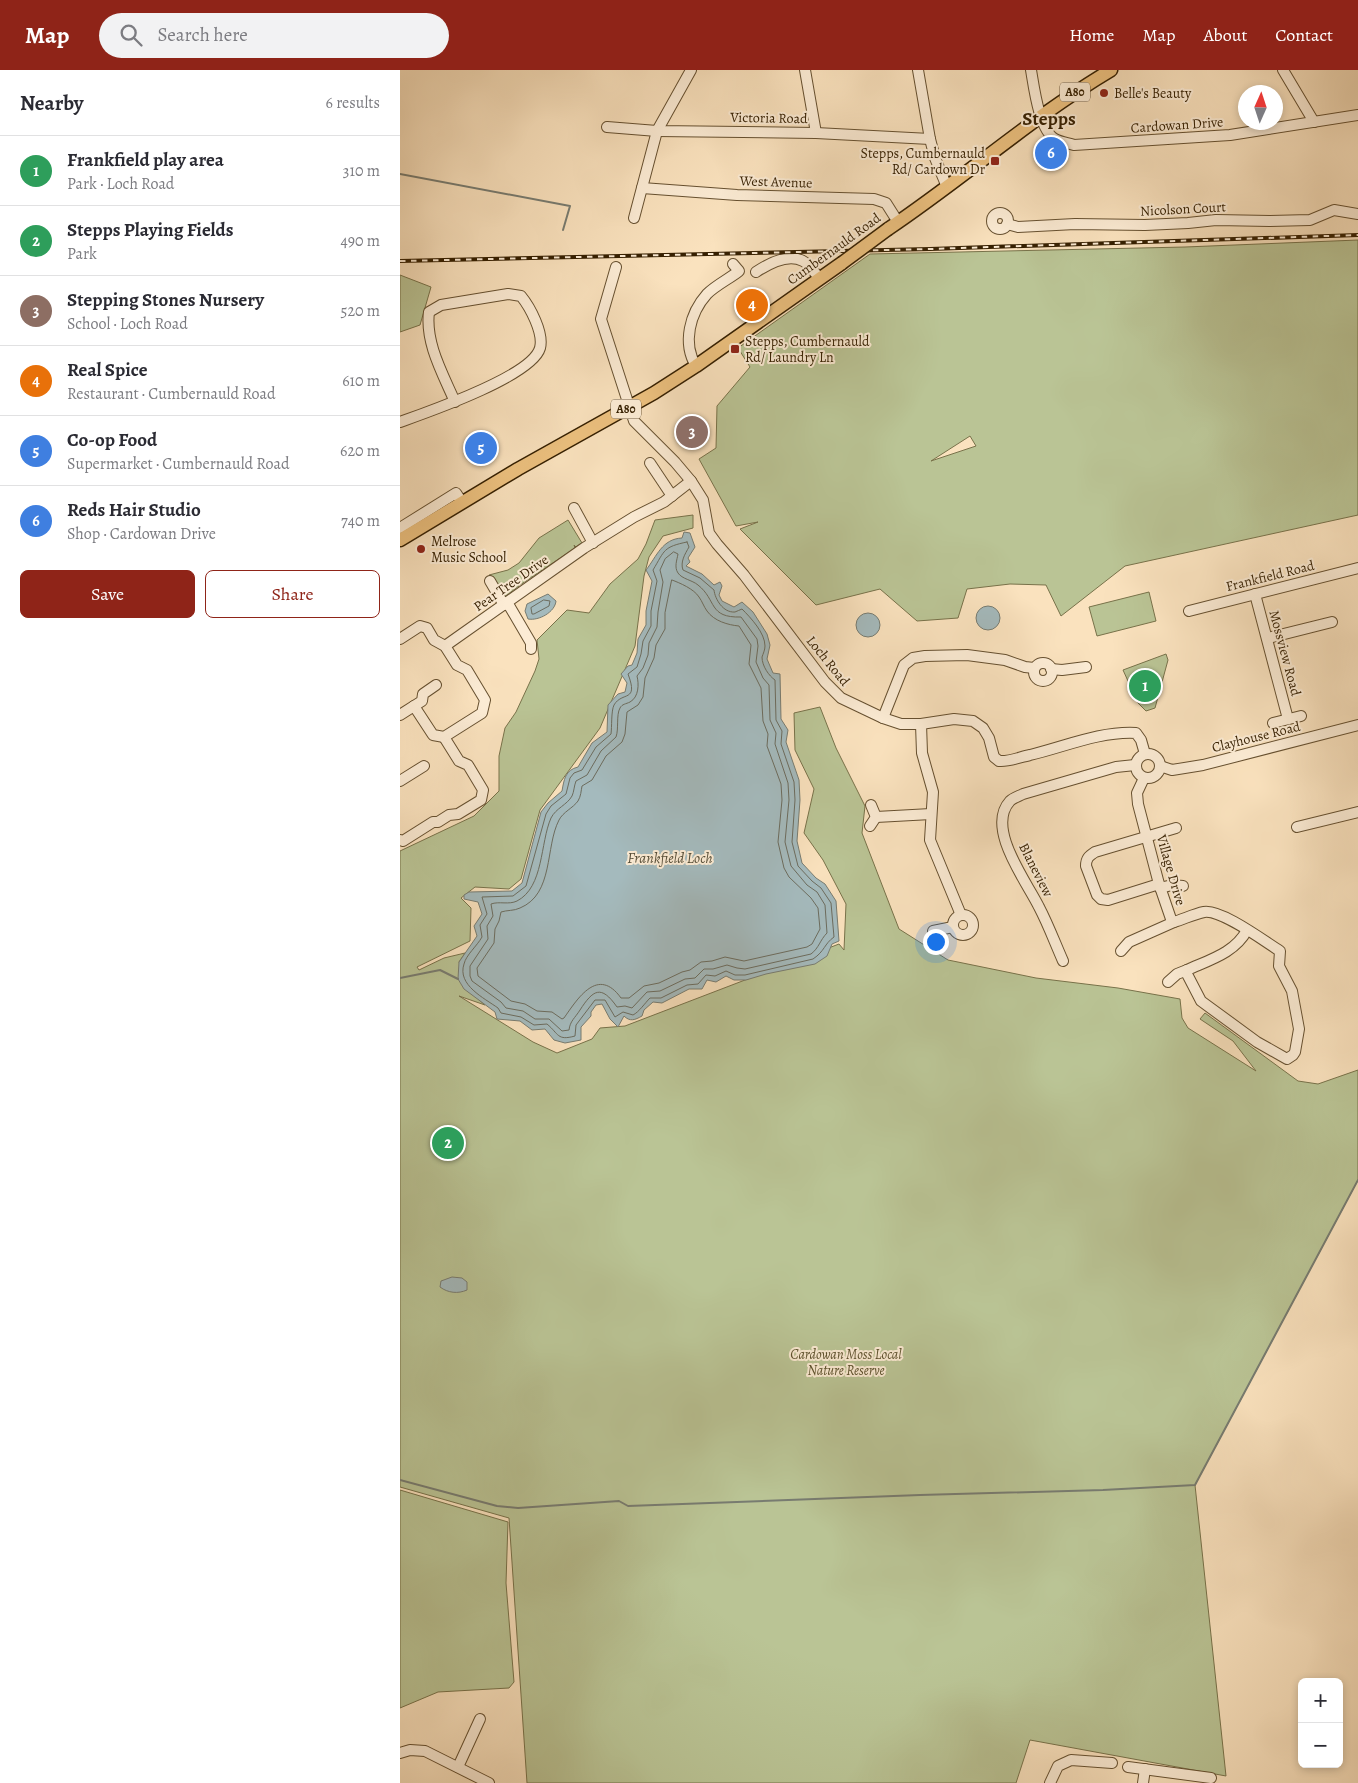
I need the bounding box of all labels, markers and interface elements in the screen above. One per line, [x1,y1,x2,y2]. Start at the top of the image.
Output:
search box [99,13,449,58]
text: Map [25,19,69,51]
icon: search [117,21,145,49]
text: Search here [157,22,248,48]
text: Home [1069,23,1114,47]
text: Map [1142,23,1175,47]
text: About [1203,23,1247,47]
text: Contact [1275,23,1333,47]
road number: A80 [1060,83,1090,102]
place label: Belle's Beauty [1114,84,1192,103]
north arrow [1238,85,1283,130]
marker: Belle's Beauty [1098,87,1110,99]
text: Nearby [20,89,83,117]
text: 6 results [326,92,380,114]
district label: Stepps [1022,106,1076,132]
street label: Victoria Road [729,108,808,128]
street label: Cardowan Drive [1130,112,1224,138]
pin: 6 [1035,134,1067,172]
place label: Stepps, Cumbernauld Rd/ Cardown Dr [861,144,986,179]
text: Frankfield play area [67,147,224,173]
marker: Stepps, Cumbernauld Rd/ Cardown Dr [989,155,1001,167]
text: 1 [33,160,39,182]
text: 310 m [343,160,380,182]
street label: West Avenue [738,171,813,193]
text: Park · Loch Road [67,173,174,195]
street label: Nicolson Court [1140,197,1227,221]
street label: Cumbernauld Road [783,208,885,289]
text: Stepps Playing Fields [67,217,234,243]
text: 2 [32,230,40,252]
text: 490 m [340,230,380,252]
text: Park [67,243,97,265]
pin: 4 [736,286,768,324]
text: Stepping Stones Nursery [67,287,264,313]
text: 3 [33,300,39,322]
text: 520 m [341,300,380,322]
text: School · Loch Road [67,313,188,335]
place label: Stepps, Cumbernauld Rd/ Laundry Ln [745,332,870,367]
marker: Stepps, Cumbernauld Rd/ Laundry Ln [729,343,741,355]
text: Real Spice [67,357,148,383]
text: 4 [32,370,40,392]
text: 610 m [342,370,380,392]
text: Restaurant · Cumbernauld Road [67,383,276,405]
road number: A80 [611,399,641,418]
pin: 3 [676,413,708,451]
text: Co-op Food [67,427,157,453]
pin: 5 [465,429,497,467]
text: 5 [33,440,39,462]
text: 620 m [340,440,380,462]
text: Supermarket · Cumbernauld Road [67,453,290,475]
text: Reds Hair Studio [67,497,201,523]
text: 6 [32,510,40,532]
text: 740 m [341,510,380,532]
text: Shop · Cardowan Drive [67,523,216,545]
place label: Melrose Music School [431,532,507,567]
marker: Melrose Music School [415,543,427,555]
street label: Pear Tree Drive [470,550,552,616]
street label: Frankfield Road [1224,556,1317,596]
button: Save [20,570,195,618]
button: Share [205,570,380,618]
street label: Mossview Road [1264,608,1306,698]
street label: Loch Road [802,632,854,690]
pin: 1 [1129,667,1161,705]
street label: Clayhouse Road [1210,717,1303,757]
street label: Village Drive [1152,831,1190,908]
street label: Blaneview [1014,840,1058,901]
water label: Frankfield Loch [627,848,713,868]
your location [923,929,949,955]
pin: 2 [432,1124,464,1162]
park label: Cardowan Moss Local Nature Reserve [790,1345,902,1380]
map controls [1298,1678,1343,1768]
button: + [1298,1678,1343,1723]
button: − [1298,1723,1343,1768]

